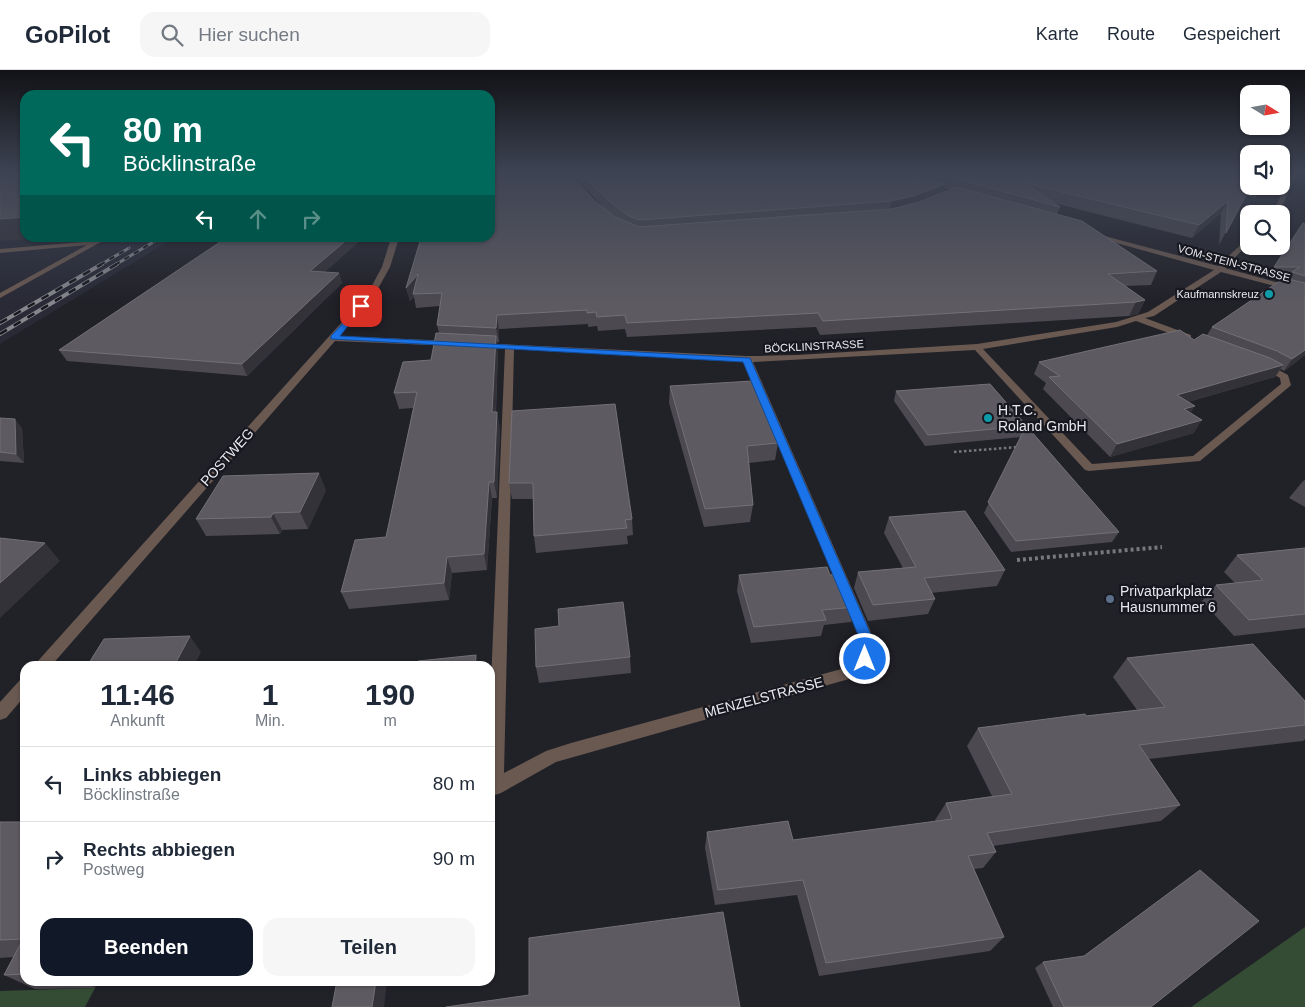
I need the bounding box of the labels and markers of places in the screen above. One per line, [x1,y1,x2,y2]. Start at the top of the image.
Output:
pin [340,285,382,327]
place label: Kaufmannskreuz [1176,288,1259,300]
marker: Kaufmannskreuz [1263,288,1275,300]
place label: H.T.C. Roland GmbH [998,402,1087,434]
marker: H.T.C. Roland GmbH [982,412,994,424]
place label: Privatparkplatz Hausnummer 6 [1120,583,1216,615]
marker: Privatparkplatz Hausnummer 6 [1104,593,1116,605]

